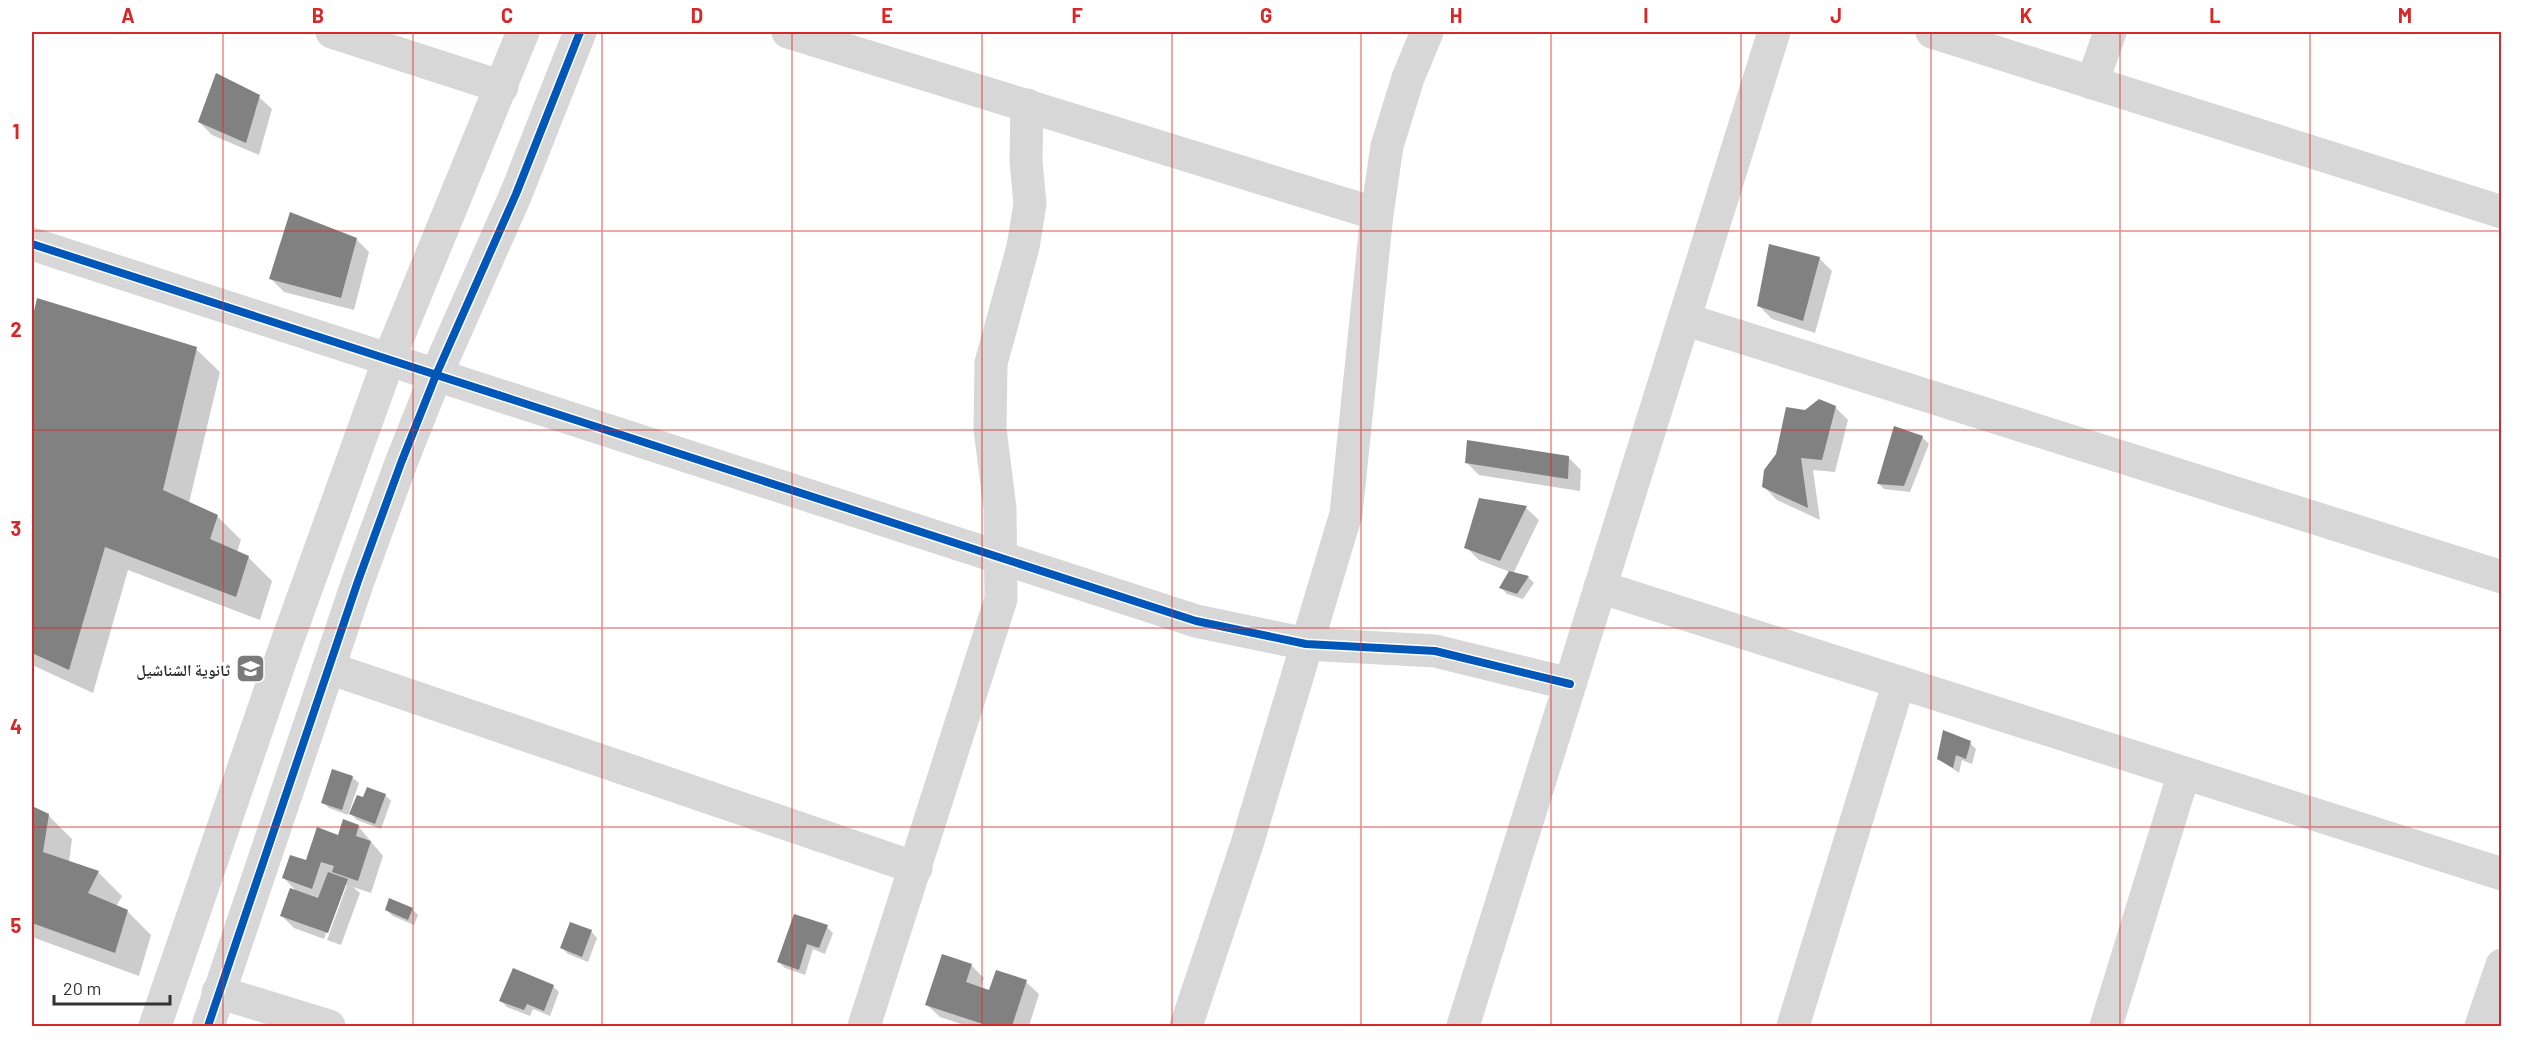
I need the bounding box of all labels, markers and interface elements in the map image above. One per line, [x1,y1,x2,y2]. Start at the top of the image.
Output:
text: A [121,3,135,27]
text: B [312,3,324,27]
text: C [501,3,513,27]
text: D [691,3,703,27]
text: E [881,3,893,27]
text: F [1071,3,1083,27]
text: G [1260,3,1272,27]
text: H [1450,3,1462,27]
text: I [1643,3,1649,27]
text: J [1830,3,1842,27]
text: K [2020,3,2033,27]
text: L [2209,3,2221,27]
text: M [2398,3,2412,27]
text: 1 [12,119,20,143]
text: 2 [10,317,22,341]
text: 3 [11,516,21,540]
school or university icon: ثانوية الشناشيل [235,653,267,685]
place label: ثانوية الشناشيل [136,660,231,680]
text: 4 [10,714,22,738]
text: 5 [11,913,22,937]
scale bar [54,968,170,1006]
text: 20 m [63,977,101,999]

